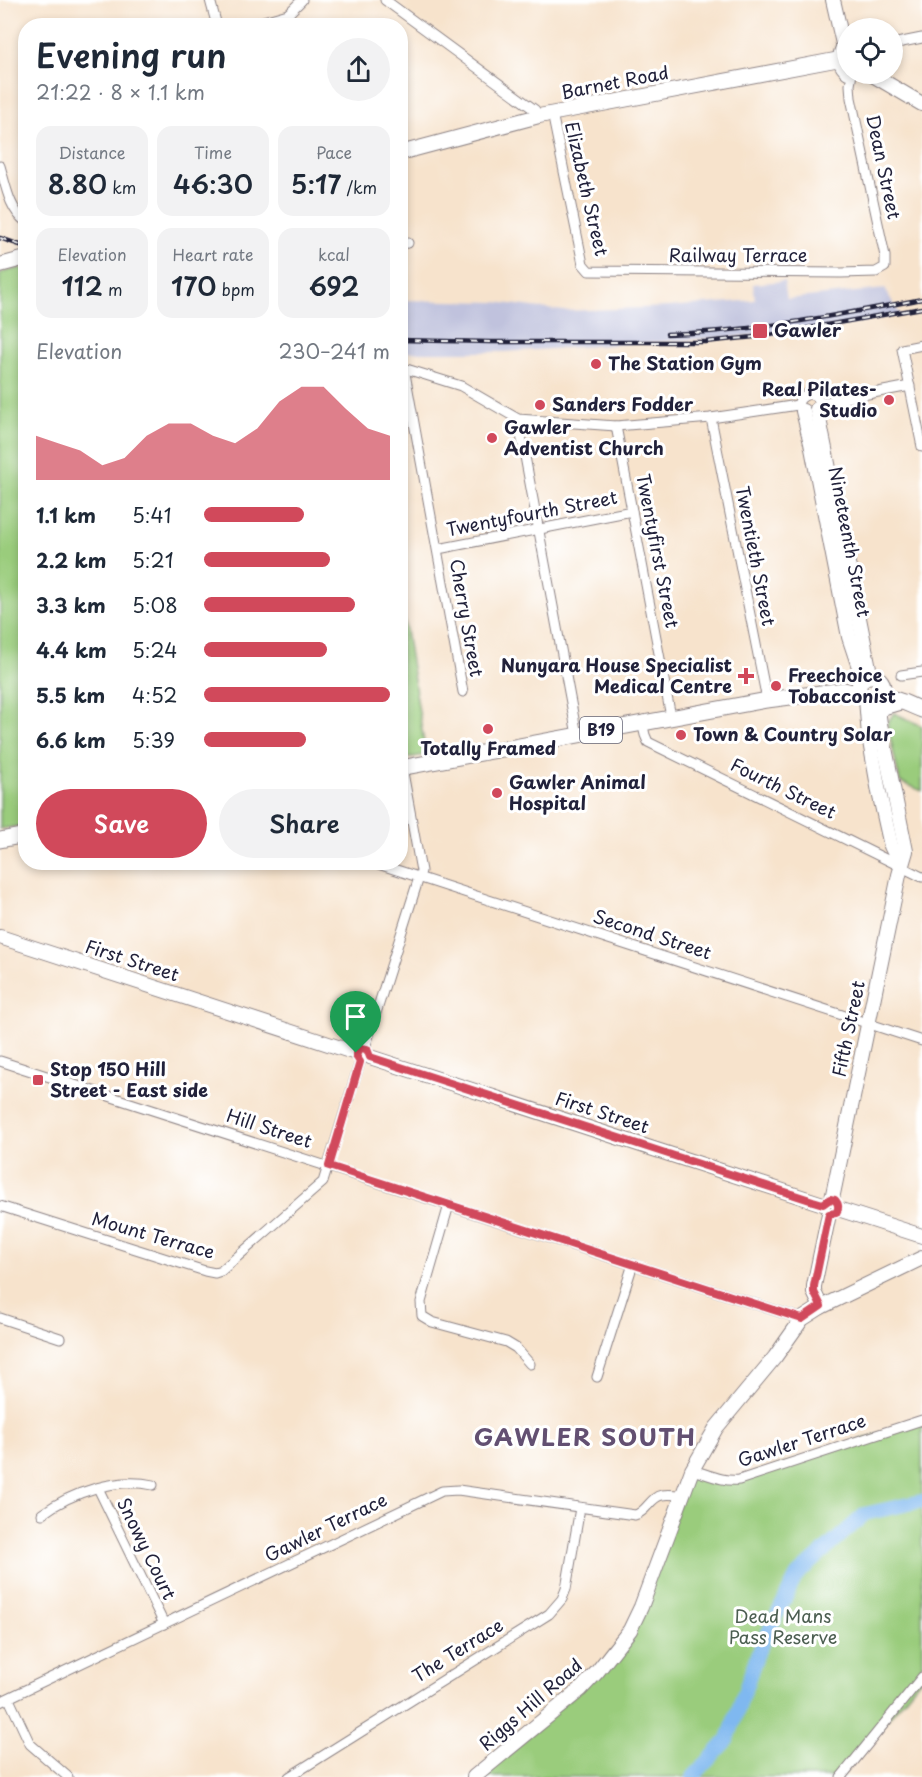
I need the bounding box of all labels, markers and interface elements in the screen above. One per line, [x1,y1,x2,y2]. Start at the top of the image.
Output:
map controls [837,18,903,84]
button: locate [837,18,903,84]
text: Evening run [36,29,227,79]
button: share [327,38,390,101]
street label: Barnet Road [559,58,671,105]
text: 21:22 · 8 × 1.1 km [36,77,205,107]
street label: Dean Street [860,112,909,221]
street label: Elizabeth Street [559,119,616,258]
text: Distance [58,140,126,164]
text: Time [194,140,232,164]
text: Pace [316,140,352,164]
text: 8.80 [48,164,107,203]
text: 46:30 [173,164,253,203]
text: 5:17 [291,164,341,203]
text: km [107,175,136,199]
text: /km [341,175,377,199]
street label: Railway Terrace [669,241,807,268]
text: Elevation [57,242,127,266]
text: Heart rate [173,242,253,266]
text: kcal [318,242,350,266]
text: 112 [61,266,103,305]
text: 170 [171,266,217,305]
text: 692 [309,266,359,305]
text: m [103,277,123,301]
text: bpm [217,277,255,301]
place label: Gawler [774,316,842,343]
marker: Gawler [751,322,769,340]
text: Elevation [36,336,122,366]
text: 230–241 m [278,336,390,366]
place label: The Station Gym [608,349,762,376]
marker: The Station Gym [589,357,603,371]
place label: Real Pilates- Studio [762,375,877,423]
place label: Sanders Fodder [552,390,694,417]
marker: Real Pilates- Studio [882,393,896,407]
marker: Sanders Fodder [533,398,547,412]
place label: Gawler Adventist Church [504,413,664,461]
marker: Gawler Adventist Church [485,431,499,445]
street label: Nineteenth Street [823,464,878,619]
street label: Twentyfirst Street [630,471,687,630]
street label: Twentyfourth Street [444,483,619,542]
street label: Twentieth Street [730,483,783,628]
text: 1.1 km [36,500,96,530]
text: 5:41 [132,500,172,530]
text: 2.2 km [36,545,106,575]
text: 5:21 [132,545,174,575]
street label: Cherry Street [444,557,491,679]
text: 3.3 km [36,590,106,620]
text: 5:08 [132,590,178,620]
text: 4.4 km [36,635,107,665]
text: 5:24 [132,635,177,665]
place label: Nunyara House Specialist Medical Centre [501,651,732,699]
place label: Freechoice Tobacconist [788,661,897,709]
marker: Nunyara House Specialist Medical Centre [737,667,755,685]
marker: Freechoice Tobacconist [769,679,783,693]
text: 5.5 km [36,680,105,710]
text: 4:52 [132,680,177,710]
road number: B19 [580,717,622,743]
place label: Town & Country Solar [693,720,893,747]
marker: Totally Framed [481,722,495,736]
text: 6.6 km [36,725,106,755]
text: 5:39 [132,725,175,755]
marker: Town & Country Solar [674,728,688,742]
place label: Totally Framed [420,734,556,761]
street label: Fourth Street [726,750,841,825]
place label: Gawler Animal Hospital [509,768,646,816]
marker: Gawler Animal Hospital [490,786,504,800]
button: Save [36,789,207,858]
button: Share [219,789,390,858]
street label: Second Street [590,902,715,965]
street label: First Street [82,932,183,987]
street label: Fifth Street [824,978,871,1079]
pin [330,991,381,1053]
icon: arrive [339,1000,372,1033]
place label: Stop 150 Hill Street - East side [50,1055,208,1103]
marker: Stop 150 Hill Street - East side [31,1073,45,1087]
street label: First Street [552,1084,653,1139]
street label: Hill Street [223,1101,316,1154]
street label: Mount Terrace [89,1204,218,1265]
street label: Gawler Terrace [734,1406,869,1473]
district label: GAWLER SOUTH [474,1418,696,1454]
street label: Gawler Terrace [260,1485,391,1568]
street label: Snowy Court [111,1493,184,1604]
park label: Dead Mans Pass Reserve [729,1602,837,1650]
street label: The Terrace [406,1611,508,1688]
street label: Riggs Hill Road [473,1651,588,1756]

